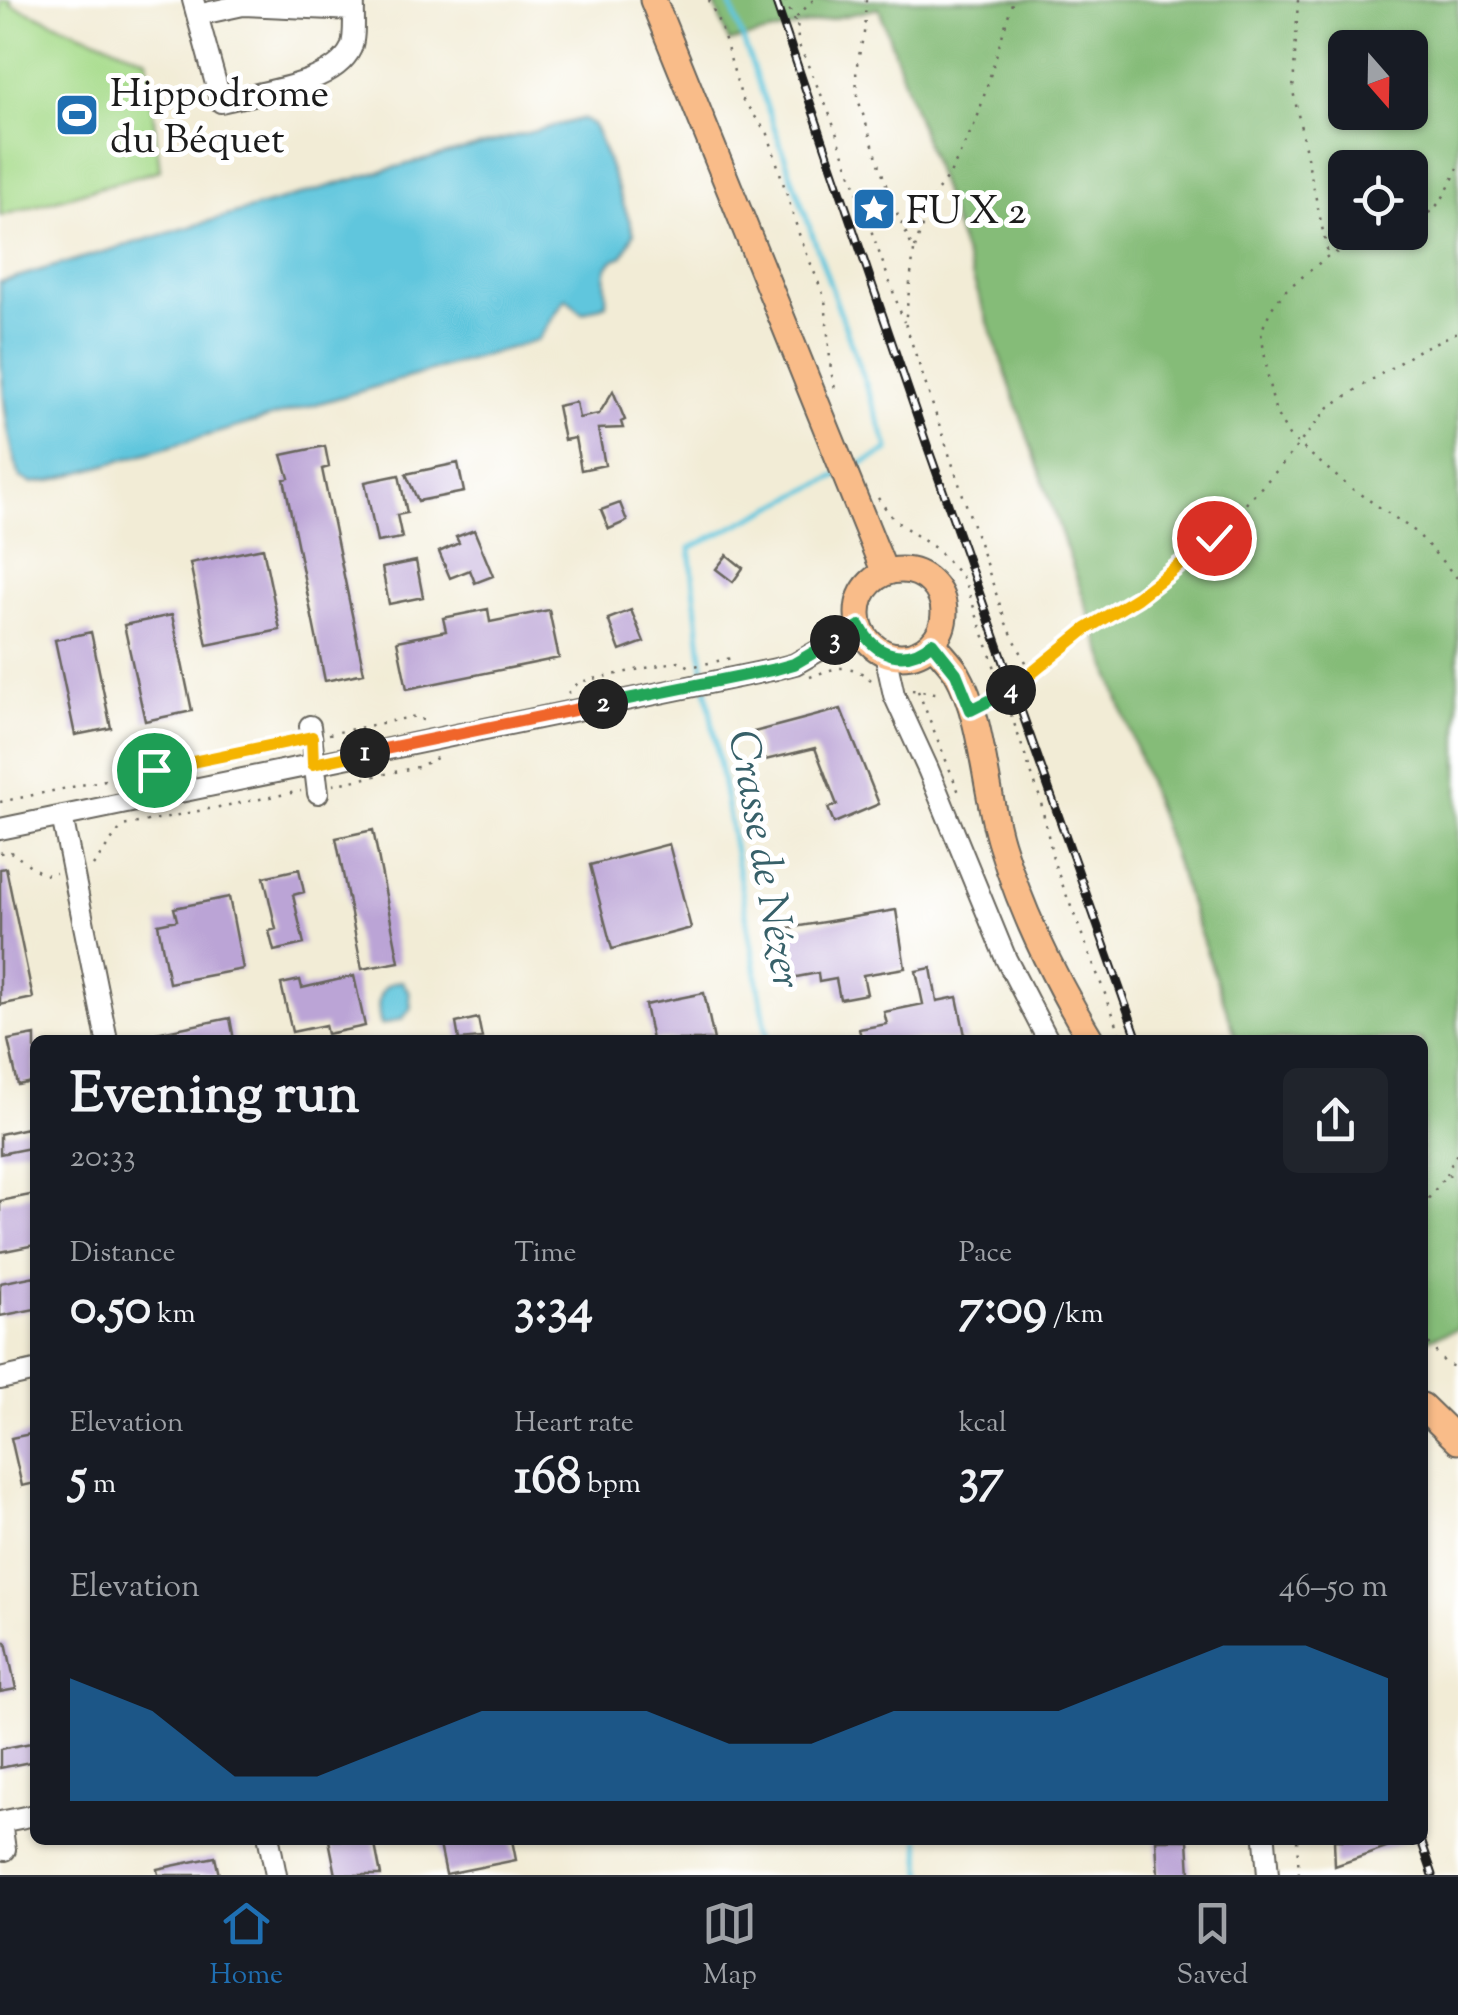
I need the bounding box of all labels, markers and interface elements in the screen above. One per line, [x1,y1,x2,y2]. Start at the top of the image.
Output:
north arrow [1328,30,1428,130]
map controls [1328,30,1428,250]
place label: Hippodrome du Béquet [110,68,329,171]
sports icon: Hippodrome du Béquet [54,92,100,138]
button: locate [1328,150,1428,250]
place label: FU X 2 [906,185,1027,242]
place icon: FU X 2 [851,186,897,232]
pin [1172,496,1257,581]
icon: check [1187,511,1242,566]
pin: 3 [810,615,860,665]
text: 3 [829,620,841,660]
pin: 4 [986,665,1036,715]
text: 4 [1004,670,1018,710]
pin: 2 [578,679,628,729]
text: 2 [596,684,610,724]
water label: Crasse de Nézer [710,726,814,994]
pin [112,728,197,813]
pin: 1 [340,728,390,778]
text: 1 [360,733,370,773]
icon: arrive [127,743,182,798]
text: Evening run [70,1058,359,1137]
button: share [1283,1068,1388,1173]
text: 20:33 [70,1135,136,1181]
text: Distance [70,1234,176,1274]
text: Time [514,1234,577,1274]
text: Pace [959,1234,1012,1274]
text: 0.50 [70,1274,151,1346]
text: 3:34 [514,1274,593,1346]
text: 7:09 [959,1274,1047,1346]
text: km [151,1295,196,1335]
text: /km [1047,1295,1104,1335]
text: Elevation [70,1404,184,1444]
text: Heart rate [514,1404,634,1444]
text: kcal [959,1404,1007,1444]
text: 5 [70,1444,87,1516]
text: 168 [514,1444,581,1516]
text: 37 [959,1444,1004,1516]
text: m [87,1465,116,1505]
text: bpm [581,1465,641,1505]
text: Elevation [70,1565,200,1611]
text: 46–50 m [1279,1565,1388,1611]
tab: Home [210,1896,283,1996]
tab: Map [702,1896,757,1996]
tab: Saved [1176,1896,1248,1996]

